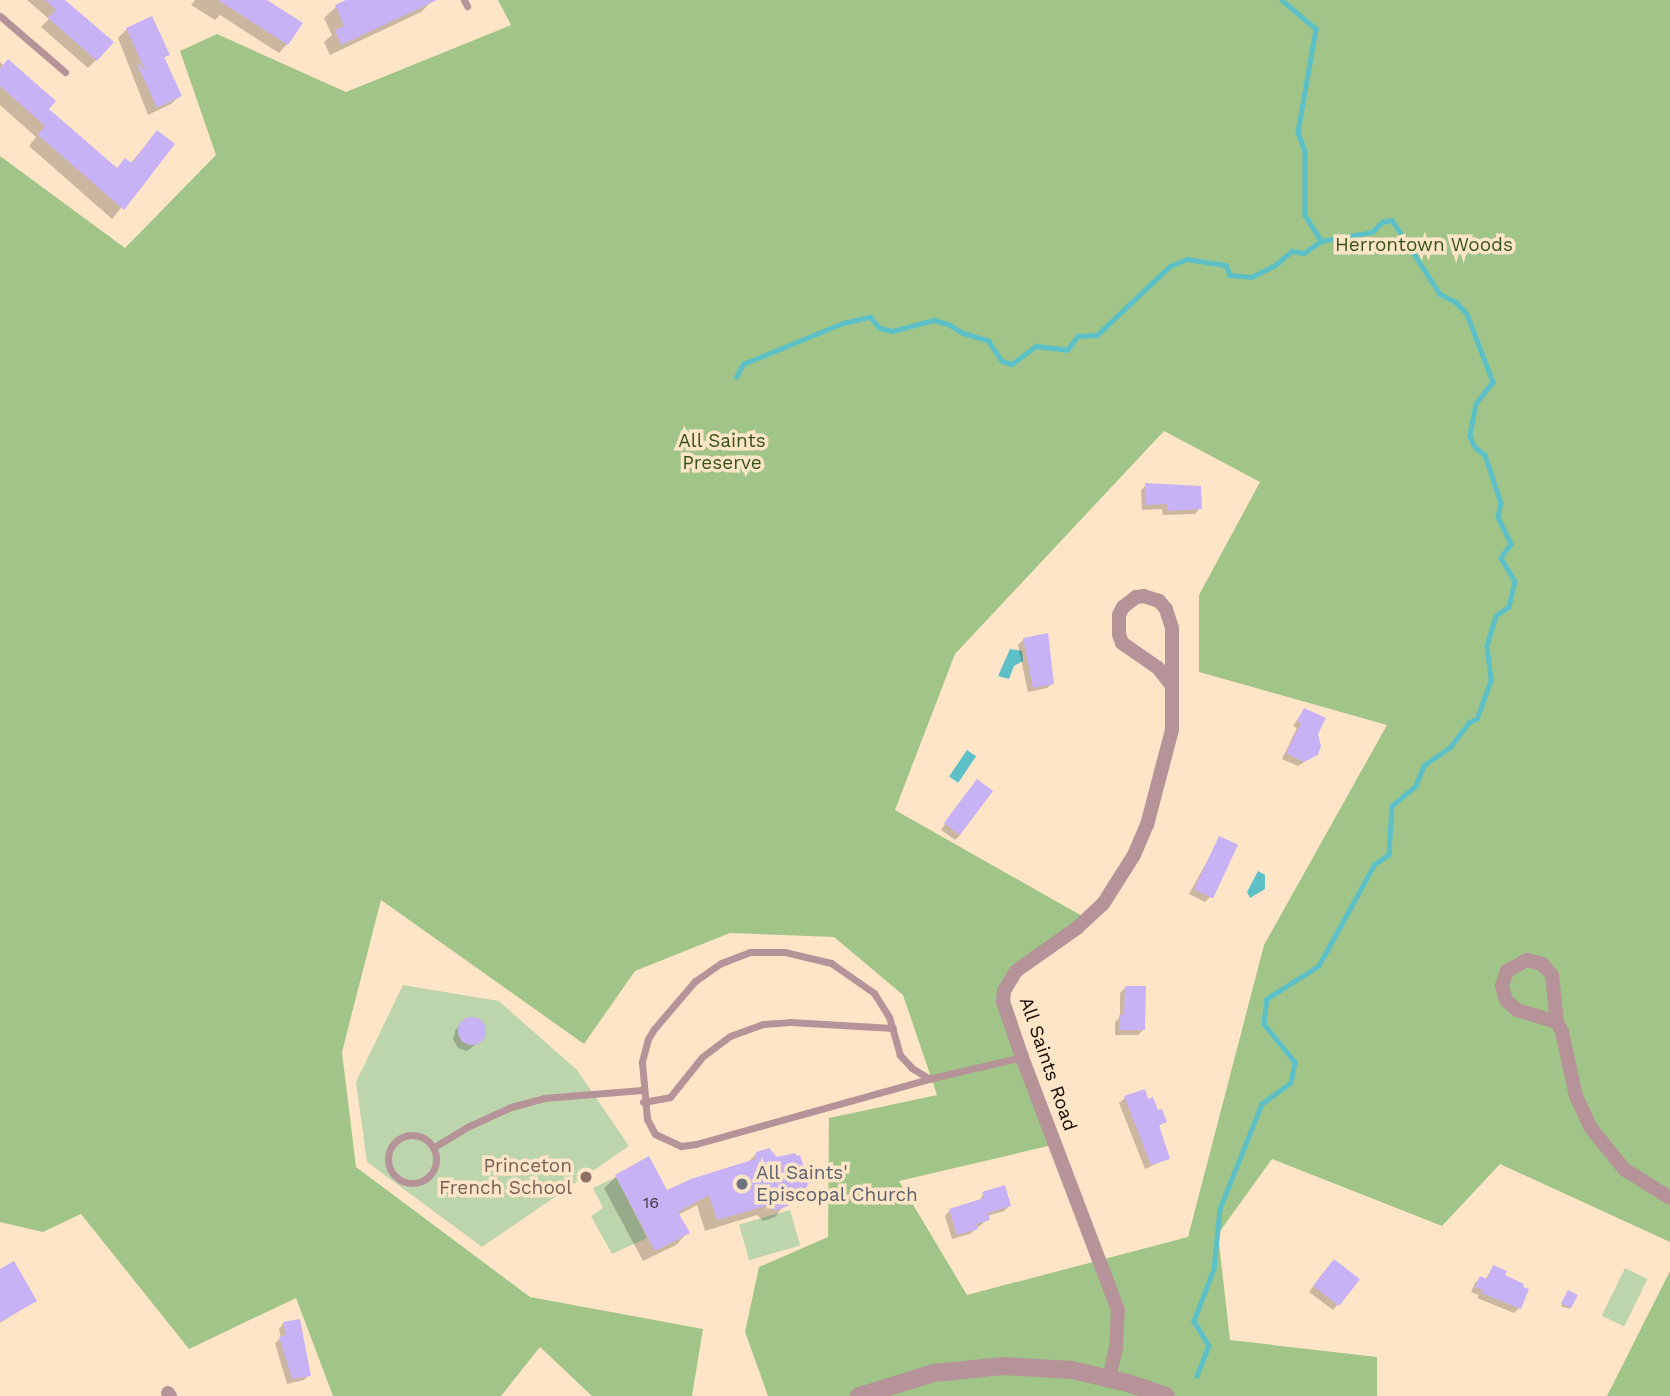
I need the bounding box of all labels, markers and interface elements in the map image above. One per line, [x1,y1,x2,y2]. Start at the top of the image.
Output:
park label: Herrontown Woods [1335,234,1513,256]
park label: All Saints Preserve [678,430,766,474]
street label: All Saints Road [1014,994,1082,1134]
place label: Princeton French School [439,1155,572,1199]
place label: All Saints' Episcopal Church [756,1162,918,1206]
marker: Princeton French School [578,1169,594,1185]
marker: All Saints' Episcopal Church [734,1176,750,1192]
house number: 16 [643,1193,659,1213]

